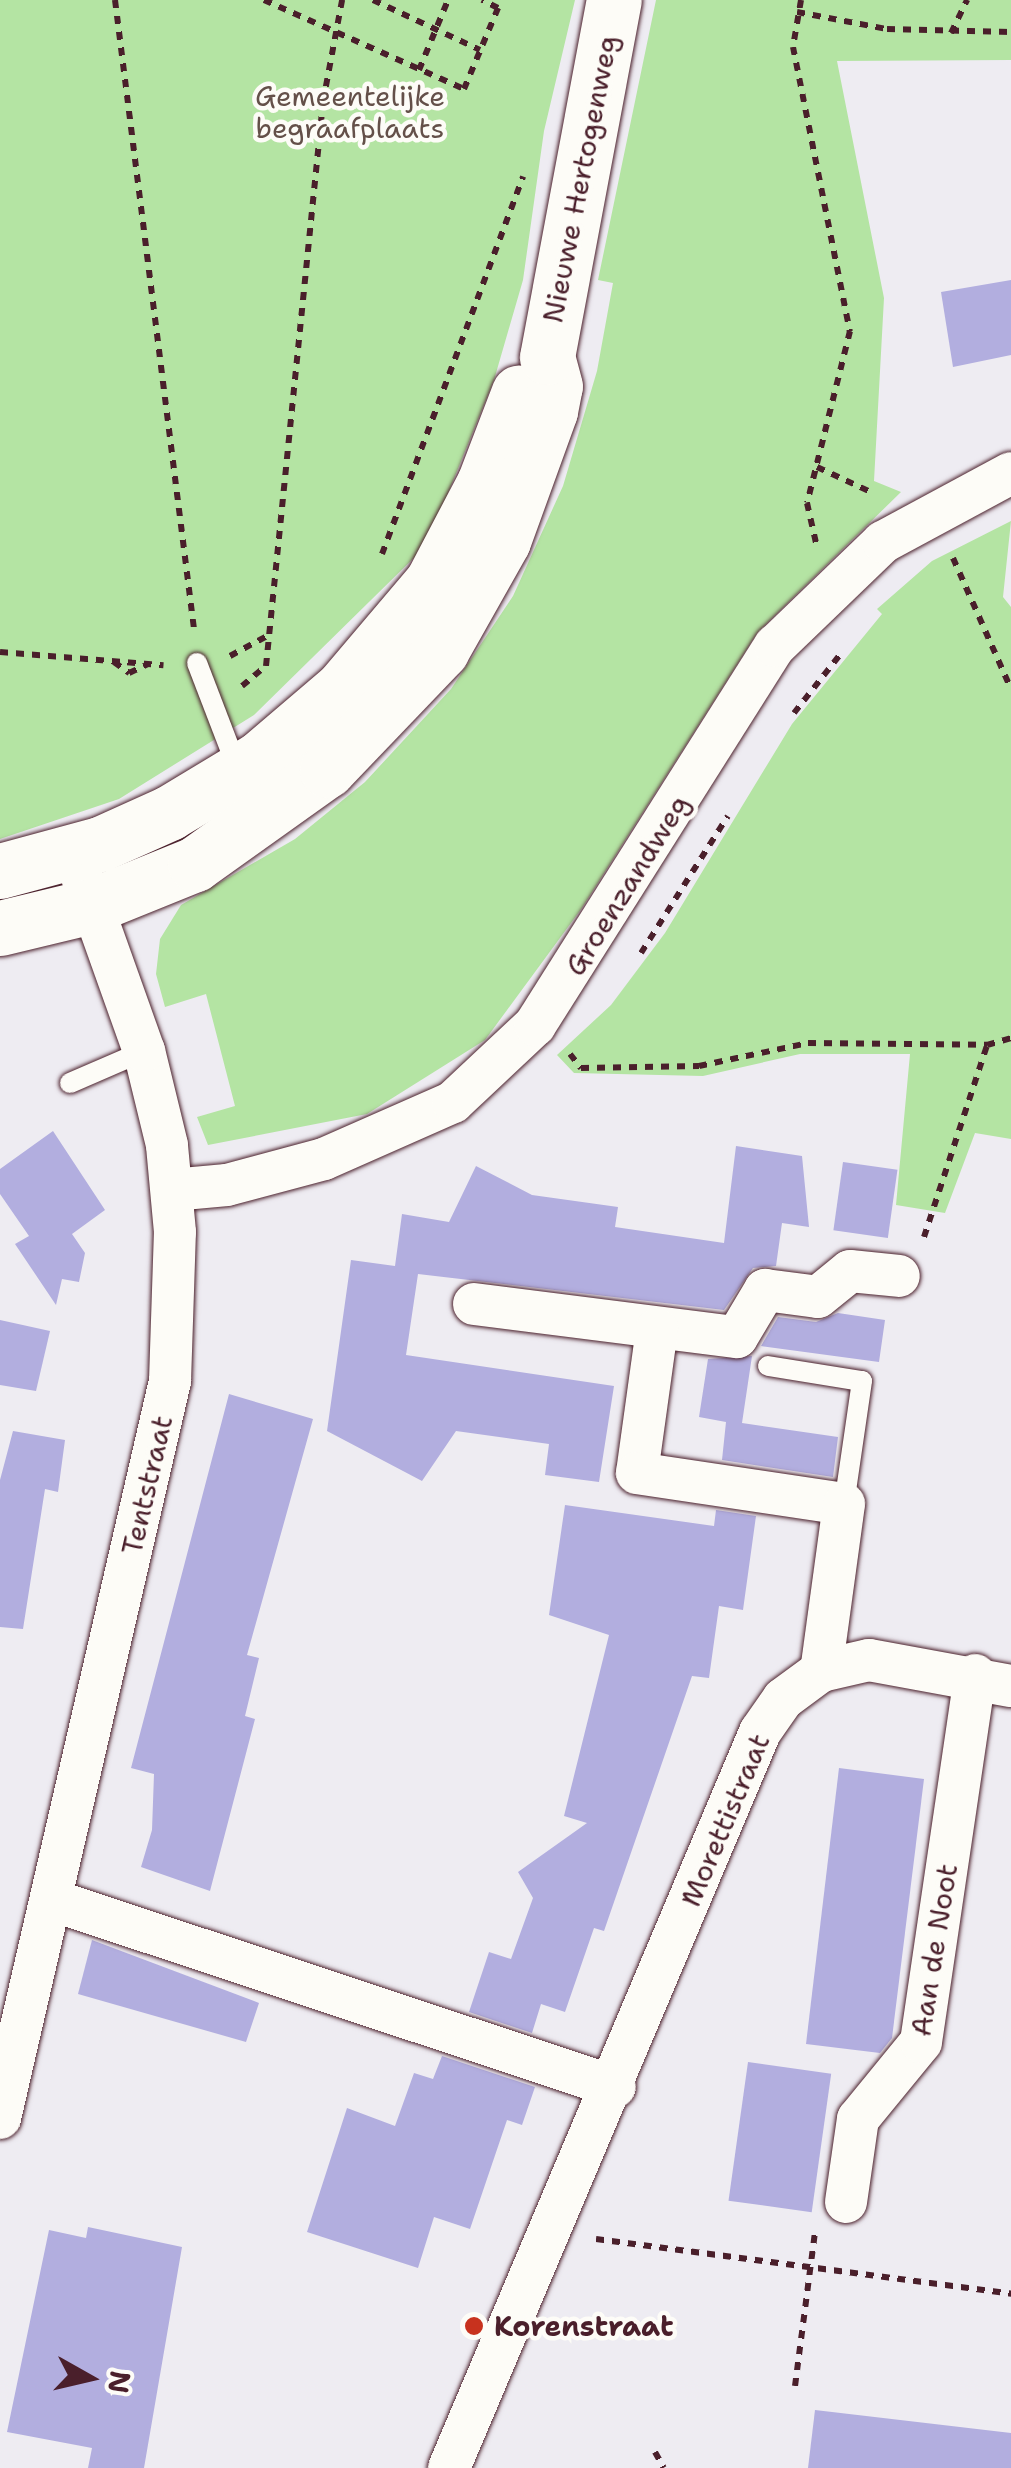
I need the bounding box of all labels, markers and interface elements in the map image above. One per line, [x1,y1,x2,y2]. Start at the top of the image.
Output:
street label: Nieuwe Hertogenweg [536,32,624,326]
park label: Gemeentelijke begraafplaats [255,79,445,145]
street label: Groenzandweg [558,788,696,982]
street label: Tentstraat [115,1412,179,1558]
street label: Morettistraat [674,1729,776,1911]
street label: Aan de Noot [904,1861,964,2039]
place label: Korenstraat [494,2309,673,2343]
marker: Korenstraat [463,2315,485,2337]
north arrow [40,2328,140,2428]
text: N [99,2369,140,2396]

